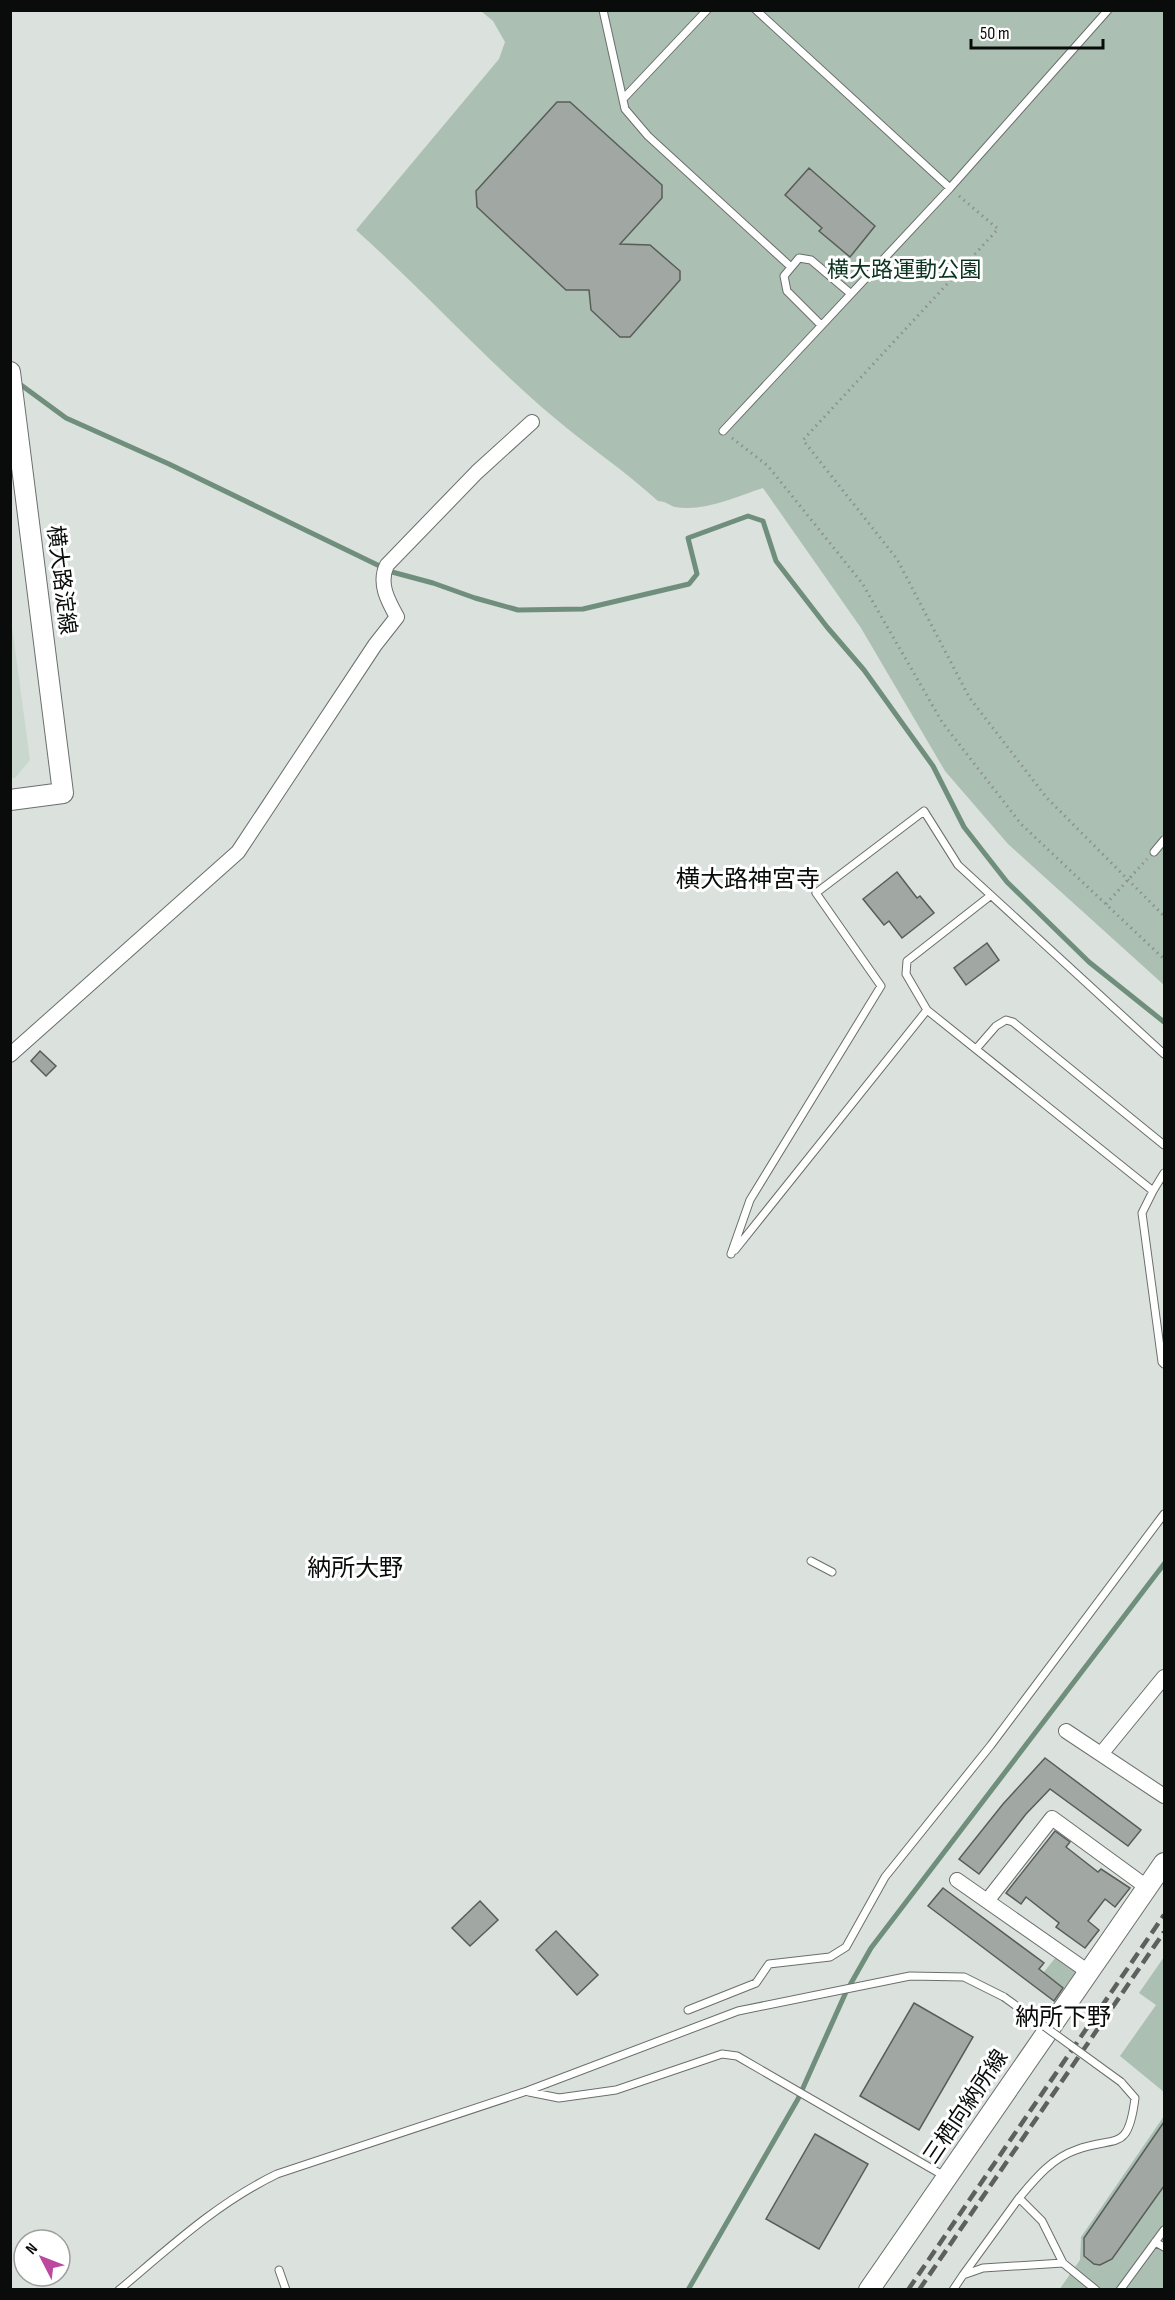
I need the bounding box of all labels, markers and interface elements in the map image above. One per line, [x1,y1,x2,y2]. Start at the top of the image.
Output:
scale bar [971,12,1103,50]
text: 50 m [980,23,1010,44]
park label: 横大路運動公園 [827,257,981,284]
street label: 横大路淀線 [41,524,81,636]
district label: 横大路神宮寺 [676,865,820,894]
district label: 納所大野 [307,1554,403,1583]
district label: 納所下野 [1015,2003,1111,2032]
street label: 三栖向納所線 [918,2045,1014,2169]
north arrow [12,2228,72,2288]
text: N [22,2239,42,2258]

